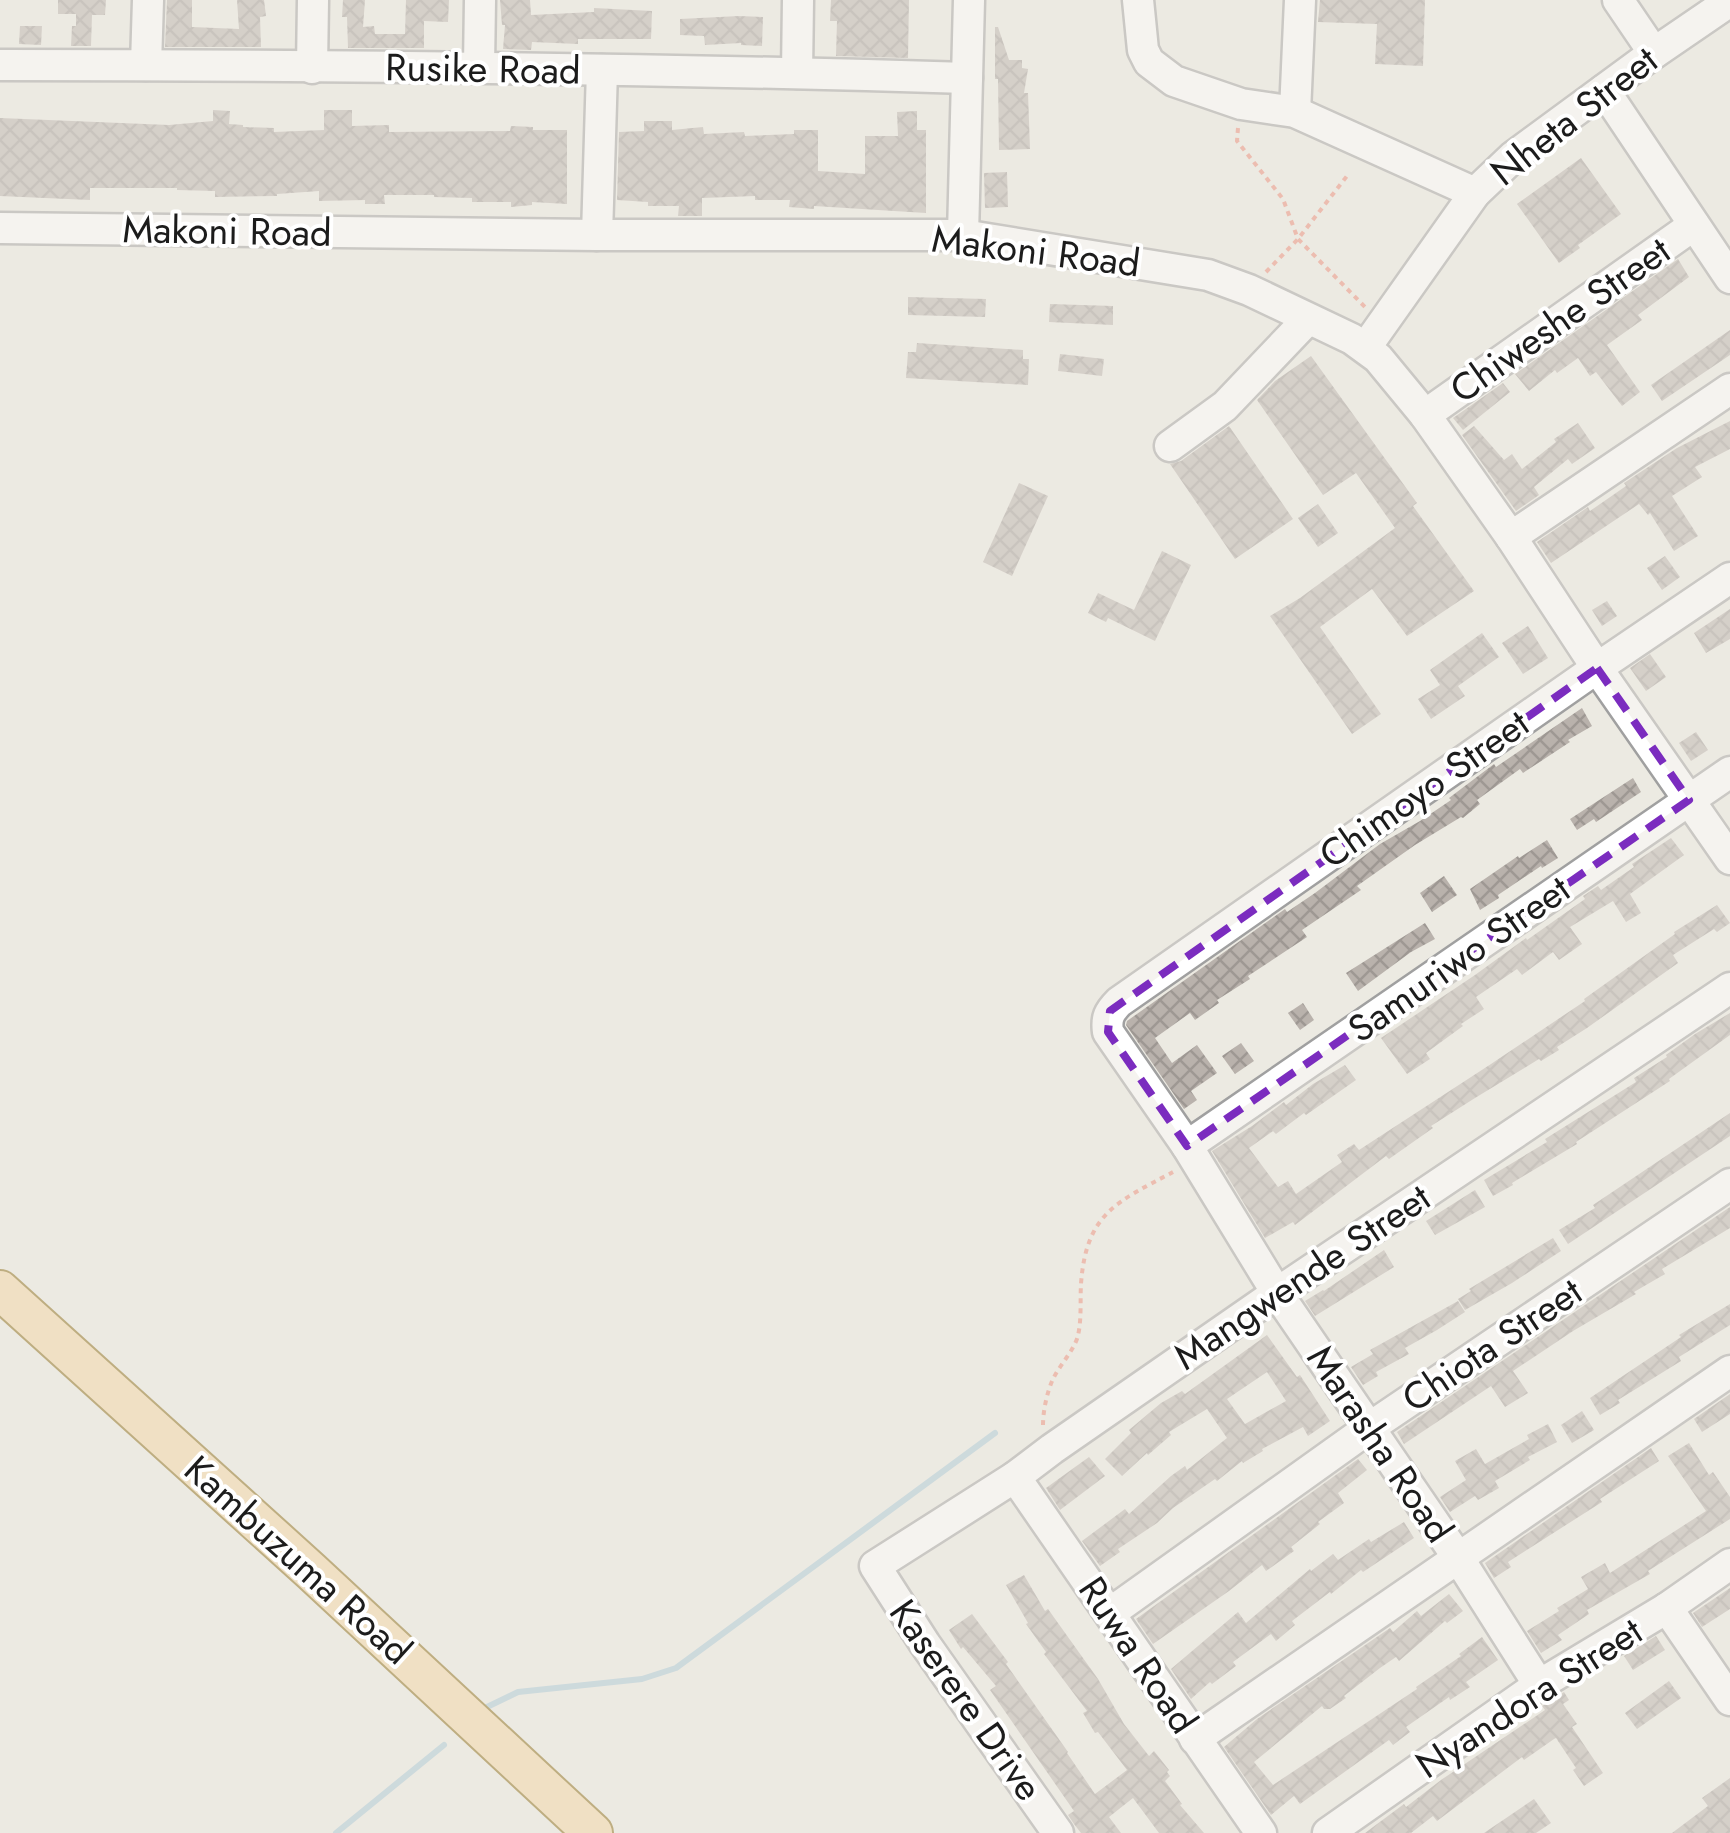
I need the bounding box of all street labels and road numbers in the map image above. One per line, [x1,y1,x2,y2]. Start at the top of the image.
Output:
street label: Nheta Street [1479,33,1669,198]
street label: Rusike Road [385,39,581,98]
street label: Makoni Road [122,201,332,260]
street label: Makoni Road [929,210,1143,291]
street label: Chiweshe Street [1438,223,1681,416]
street label: Chimoyo Street [1308,696,1540,881]
street label: Samuriwo Street [1337,862,1581,1056]
street label: Mangwende Street [1162,1170,1441,1383]
street label: Chiota Street [1391,1264,1593,1425]
street label: Marasha Road [1294,1334,1467,1553]
street label: Kambuzuma Road [172,1442,424,1677]
street label: Ruwa Road [1066,1565,1211,1744]
street label: Kaserere Drive [877,1588,1056,1812]
street label: Nyandora Street [1405,1604,1653,1791]

